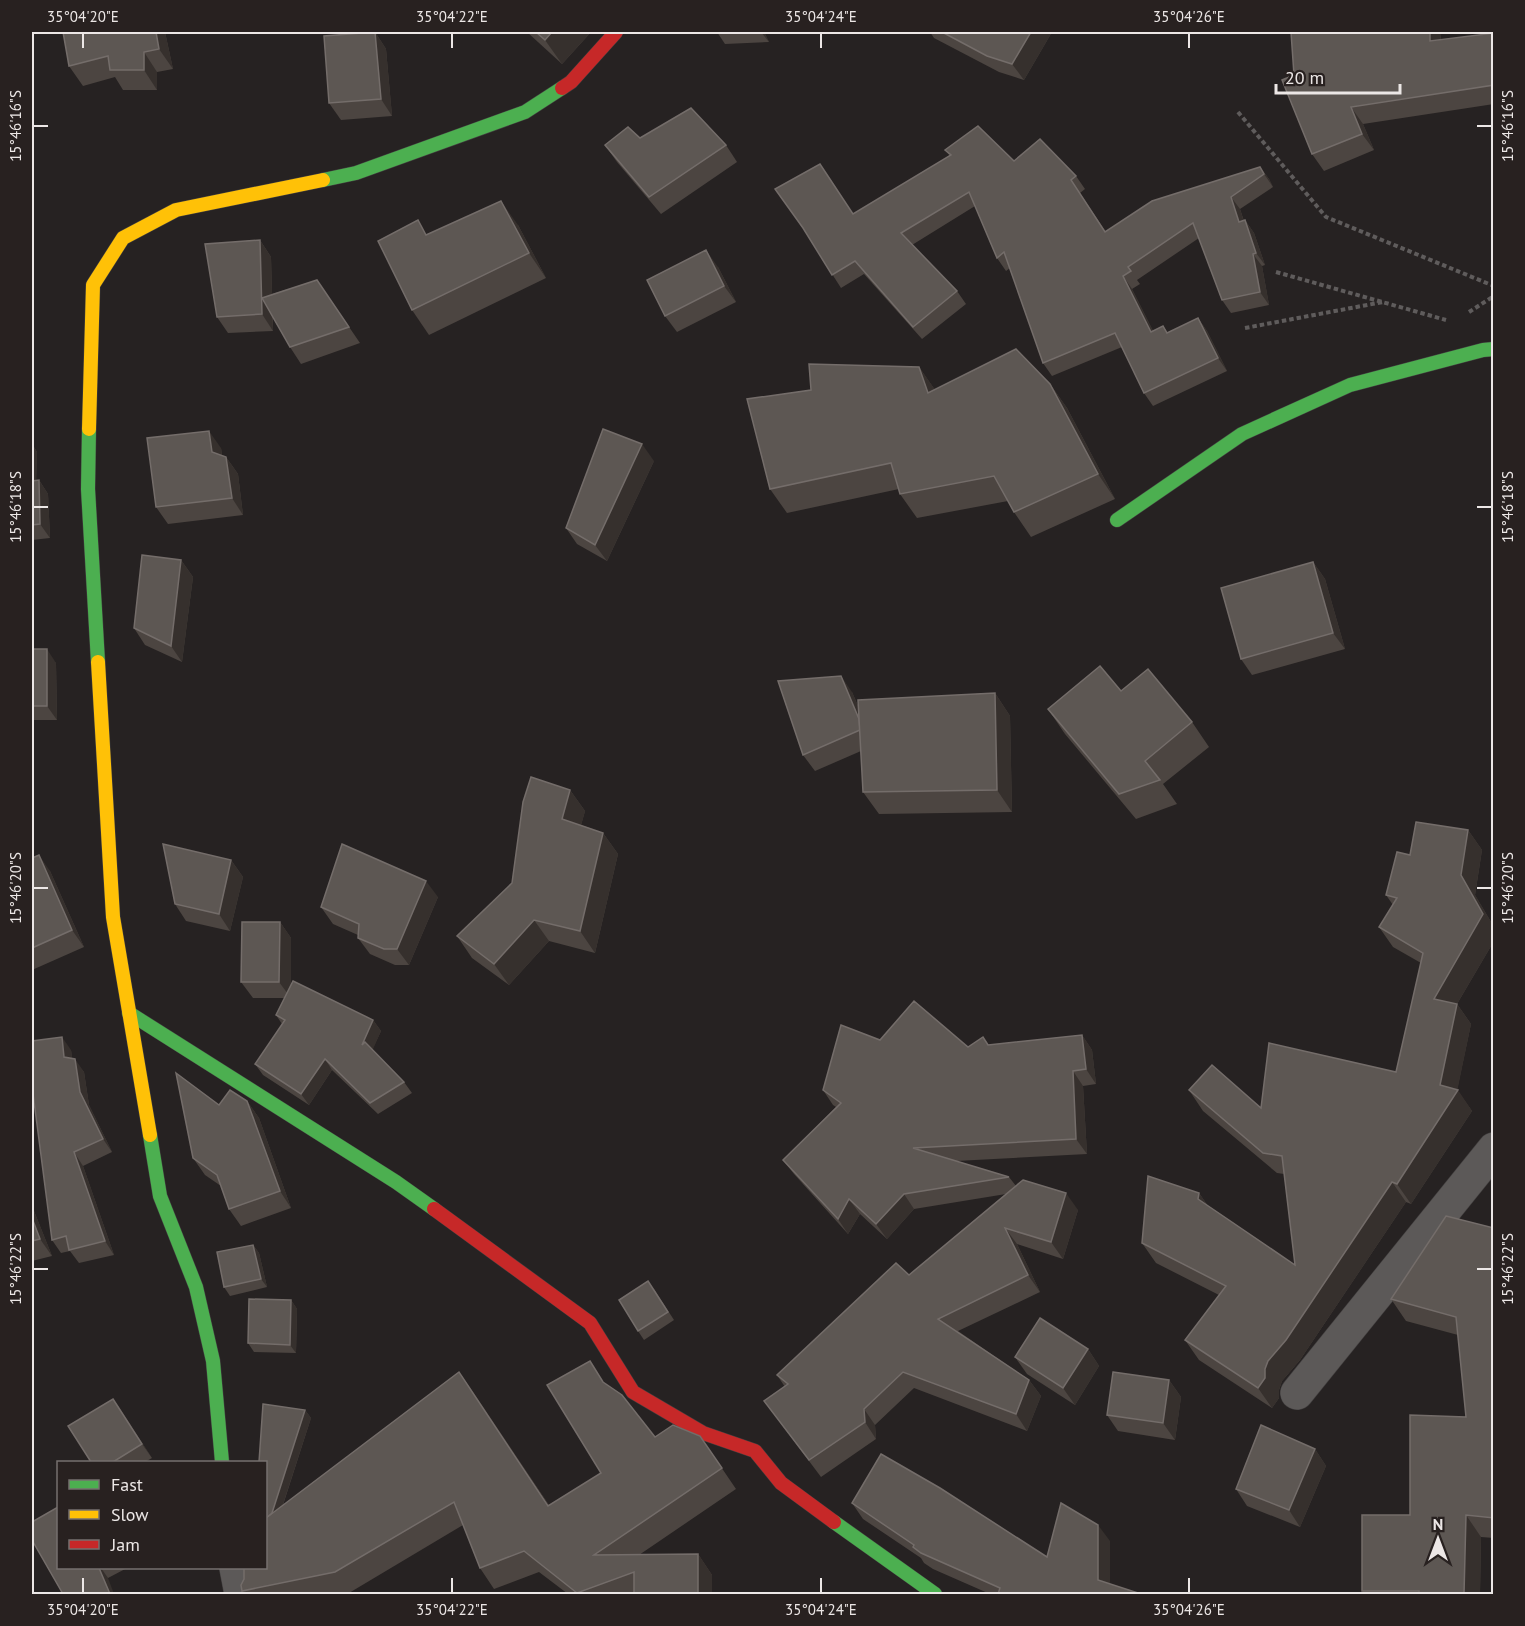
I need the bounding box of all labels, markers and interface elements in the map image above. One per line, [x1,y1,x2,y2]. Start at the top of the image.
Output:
text: 35°04'20"E [47,7,119,26]
text: 35°04'22"E [416,7,488,26]
text: 35°04'24"E [785,7,857,26]
text: 35°04'26"E [1153,7,1225,26]
scale bar [1276,57,1400,95]
text: 20 m [1285,66,1324,89]
text: 15°46'16"S [6,90,25,162]
text: 15°46'16"S [1498,90,1517,162]
text: 15°46'18"S [6,471,25,543]
text: 15°46'18"S [1498,471,1517,543]
text: 15°46'20"S [6,852,25,924]
text: 15°46'20"S [1498,852,1517,924]
text: 15°46'22"S [6,1233,25,1305]
text: 15°46'22"S [1498,1233,1517,1305]
legend [57,1461,267,1569]
text: Fast [111,1473,143,1496]
text: Slow [111,1503,149,1526]
north arrow [1408,1509,1468,1569]
text: N [1433,1514,1443,1534]
text: Jam [110,1533,140,1556]
text: 35°04'20"E [47,1600,119,1619]
text: 35°04'22"E [416,1600,488,1619]
text: 35°04'24"E [785,1600,857,1619]
text: 35°04'26"E [1153,1600,1225,1619]

